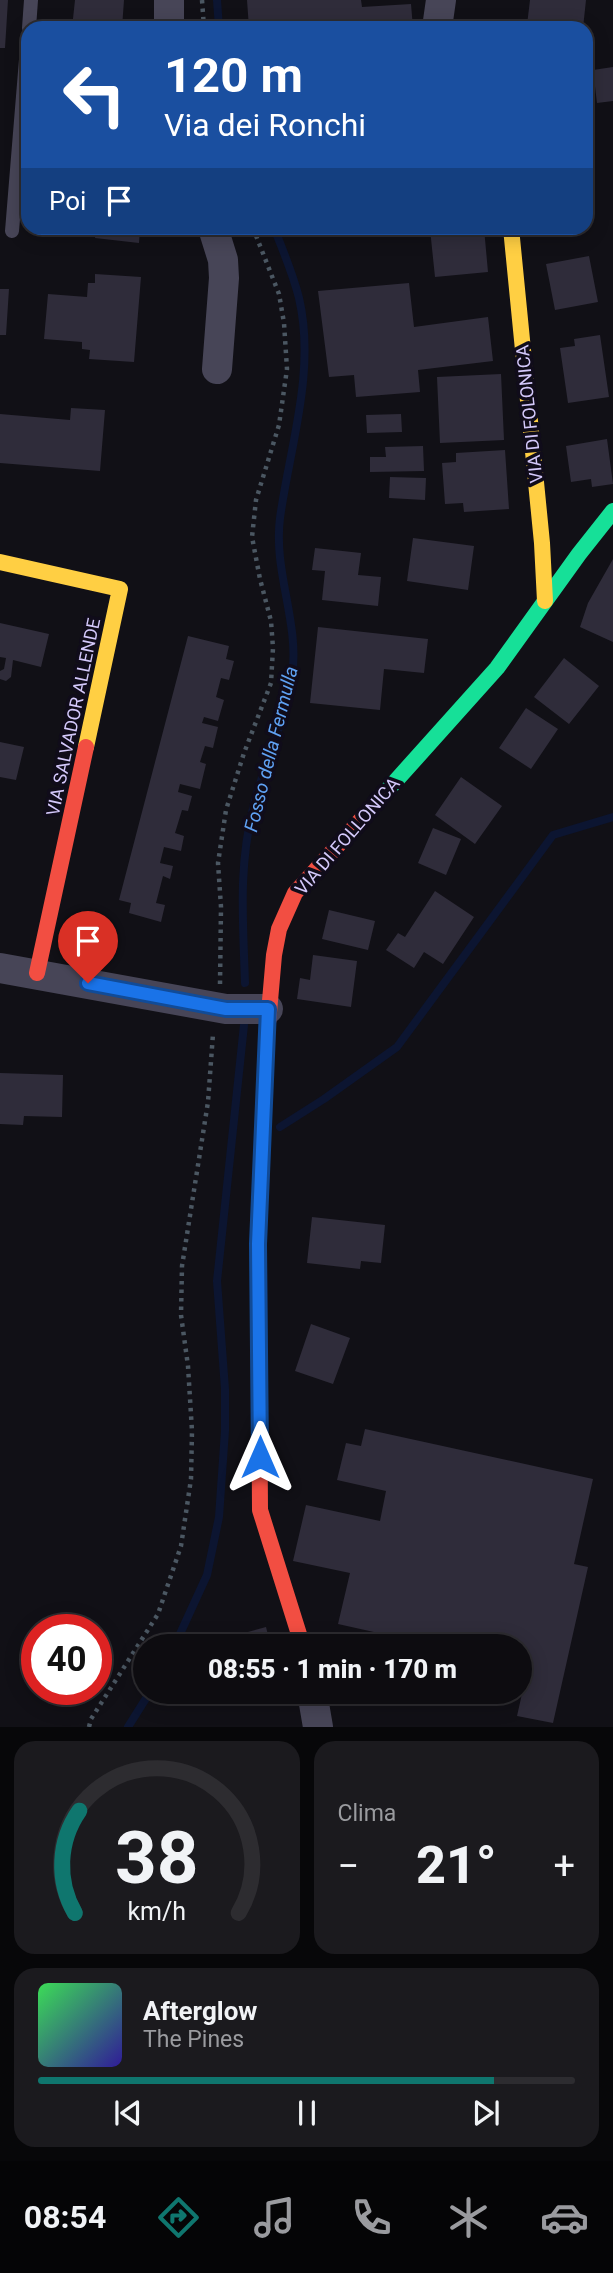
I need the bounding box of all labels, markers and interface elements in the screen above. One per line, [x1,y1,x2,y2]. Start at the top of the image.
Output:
text: 120 m [164,47,303,104]
icon: left [49,49,140,140]
text: Via dei Ronchi [164,106,366,144]
icon: arrive [100,182,138,220]
text: Poi [49,186,86,216]
street label: VIA DI FOLONICA [511,344,547,484]
street label: VIA SALVADOR ALLENDE [42,616,104,818]
water label: Fosso della Fermulla [239,664,303,834]
street label: VIA DI FOLLONICA [290,773,404,899]
pin [58,911,118,983]
icon: arrive [69,922,107,960]
position arrow [223,1420,297,1494]
speed limit sign: 40 [21,1614,112,1705]
text: 08:55 · 1 min · 170 m [208,1654,457,1684]
text: Clima [338,1800,396,1827]
text: 38 [115,1816,199,1902]
text: 21° [416,1835,497,1896]
text: − [338,1844,359,1888]
text: + [553,1844,575,1888]
text: km/h [127,1897,186,1926]
text: Afterglow [143,1996,257,2026]
text: The Pines [143,2026,244,2053]
icon: previous [109,2094,147,2132]
icon: pause [288,2094,326,2132]
icon: next [467,2094,505,2132]
icon: directions [154,2193,203,2242]
icon: music [250,2193,299,2242]
icon: phone [347,2193,396,2242]
icon: climate [444,2193,493,2242]
icon: car [540,2193,589,2242]
text: 08:54 [24,2198,106,2236]

